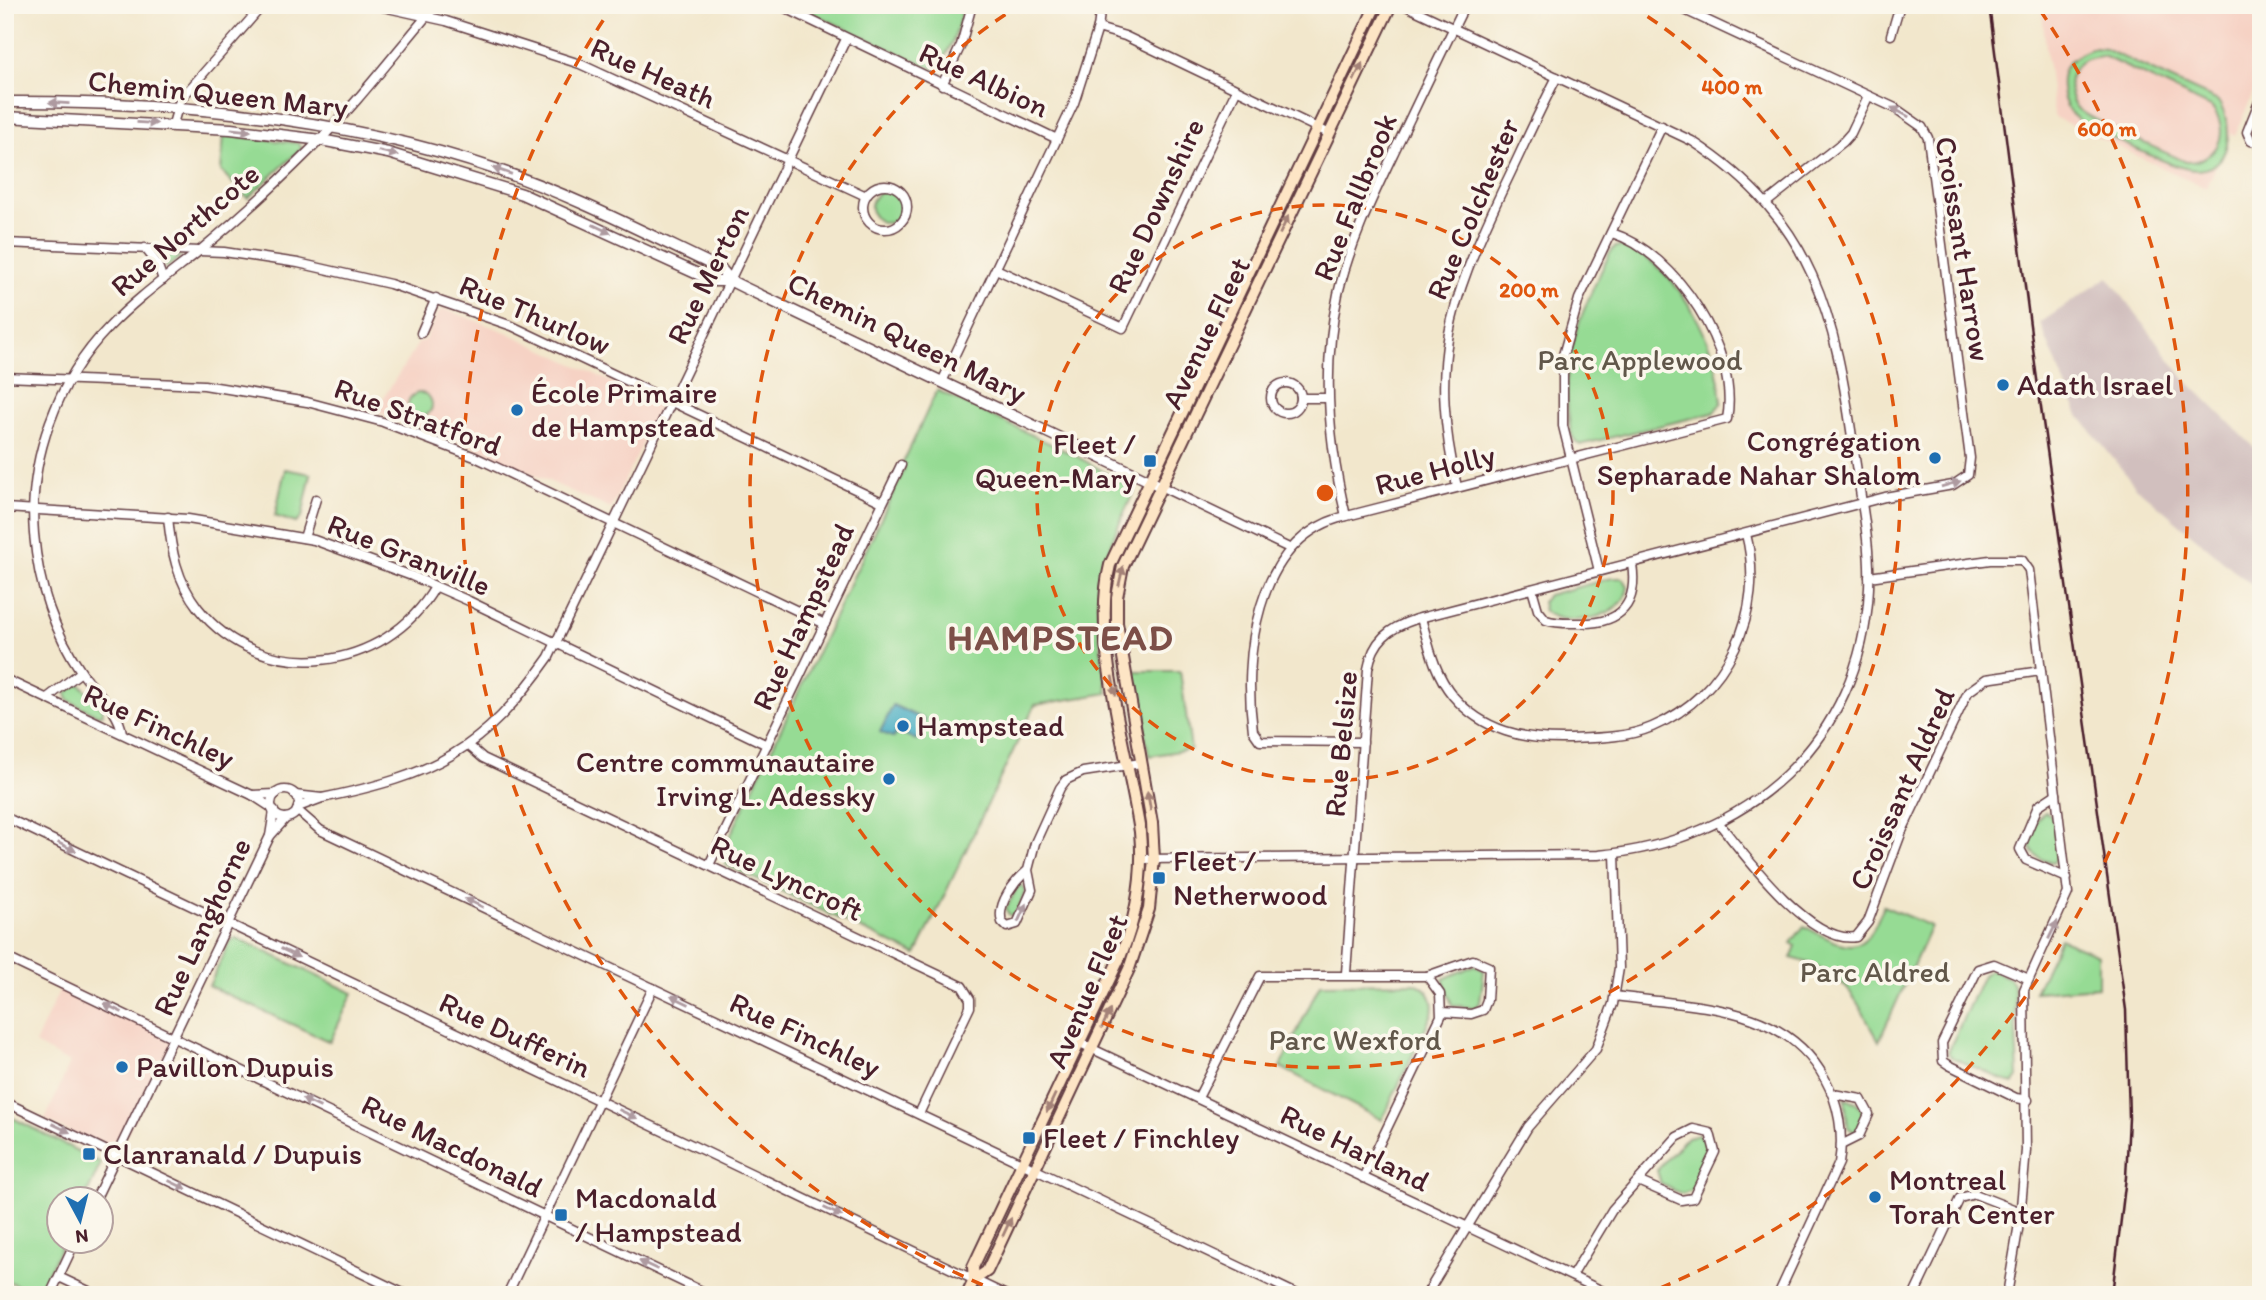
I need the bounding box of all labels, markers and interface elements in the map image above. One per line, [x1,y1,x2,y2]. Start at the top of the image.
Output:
street label: Rue Heath [585,29,721,116]
street label: Rue Albion [913,33,1055,126]
street label: Chemin Queen Mary [86,61,350,126]
one-way arrow [1352,62,1363,82]
text: 400 m [1702,74,1763,99]
one-way arrow [47,97,69,108]
one-way arrow [1891,106,1910,118]
street label: Rue Fallbrook [1304,108,1405,286]
street label: Rue Downshire [1099,112,1212,299]
street label: Rue Colchester [1418,112,1527,305]
text: 600 m [2077,116,2137,141]
one-way arrow [136,118,158,129]
one-way arrow [230,125,252,136]
street label: Croissant Harrow [1927,134,2000,364]
one-way arrow [377,148,399,159]
street label: Rue Northcote [103,155,267,304]
one-way arrow [491,165,512,176]
street label: Rue Merton [658,199,757,350]
one-way arrow [1278,215,1290,235]
one-way arrow [592,223,612,234]
street label: Avenue Fleet [1153,251,1258,415]
street label: Chemin Queen Mary [782,264,1033,411]
street label: Rue Thurlow [454,266,617,363]
text: 200 m [1499,277,1559,302]
park label: Parc Applewood [1537,341,1743,378]
place label: Adath Israel [2017,366,2174,403]
street label: Rue Stratford [329,369,507,464]
place label: École Primaire de Hampstead [531,374,717,445]
marker: Adath Israel [1995,377,2011,393]
marker: École Primaire de Hampstead [509,402,525,418]
place label: Congrégation Sepharade Nahar Shalom [1597,422,1921,493]
place label: Fleet / Queen-Mary [975,425,1136,496]
street label: Rue Holly [1371,436,1499,503]
marker: Congrégation Sepharade Nahar Shalom [1927,450,1943,466]
marker: Fleet / Queen-Mary [1142,453,1158,469]
one-way arrow [1941,478,1962,488]
centre of rings [1313,481,1337,505]
street label: Rue Granville [322,505,496,604]
street label: Rue Hampstead [743,517,862,716]
one-way arrow [1116,565,1127,587]
district label: HAMPSTEAD [947,615,1175,659]
street label: Rue Belsize [1316,669,1365,819]
street label: Rue Finchley [78,674,241,777]
one-way arrow [1108,675,1119,697]
street label: Croissant Aldred [1840,682,1963,896]
place label: Hampstead [917,707,1064,744]
marker: Hampstead [895,718,911,734]
place label: Centre communautaire Irving L. Adessky [576,743,875,814]
marker: Centre communautaire Irving L. Adessky [881,771,897,787]
one-way arrow [1143,790,1154,812]
street label: Rue Lyncroft [705,826,869,929]
street label: Rue Langhorne [144,832,259,1022]
one-way arrow [57,841,77,852]
place label: Fleet / Netherwood [1173,842,1327,913]
marker: Fleet / Netherwood [1151,870,1167,886]
one-way arrow [464,897,484,909]
one-way arrow [1016,903,1028,923]
street label: Avenue Fleet [1037,908,1136,1074]
one-way arrow [2047,920,2059,940]
one-way arrow [280,948,300,959]
park label: Parc Aldred [1800,953,1950,990]
street label: Rue Dufferin [433,983,597,1086]
street label: Rue Finchley [724,983,887,1086]
one-way arrow [670,995,690,1006]
one-way arrow [103,1003,123,1014]
one-way arrow [1100,1009,1111,1029]
park label: Parc Wexford [1268,1021,1442,1058]
place label: Pavillon Dupuis [136,1048,334,1085]
marker: Pavillon Dupuis [114,1059,130,1075]
street label: Rue Macdonald [355,1086,549,1205]
one-way arrow [1046,1093,1057,1113]
street label: Rue Harland [1274,1095,1436,1200]
one-way arrow [301,1098,321,1109]
one-way arrow [618,1109,638,1120]
place label: Fleet / Finchley [1043,1119,1239,1156]
one-way arrow [51,1123,71,1134]
marker: Fleet / Finchley [1021,1130,1037,1146]
place label: Clanranald / Dupuis [103,1135,362,1172]
marker: Clanranald / Dupuis [81,1146,97,1162]
place label: Montreal Torah Center [1889,1161,2055,1232]
one-way arrow [168,1179,188,1190]
place label: Macdonald / Hampstead [575,1179,741,1250]
north arrow [46,1184,116,1254]
marker: Montreal Torah Center [1867,1189,1883,1205]
one-way arrow [823,1206,843,1218]
marker: Macdonald / Hampstead [553,1207,569,1223]
one-way arrow [1001,1217,1013,1237]
text: N [74,1224,90,1249]
one-way arrow [638,1260,659,1271]

